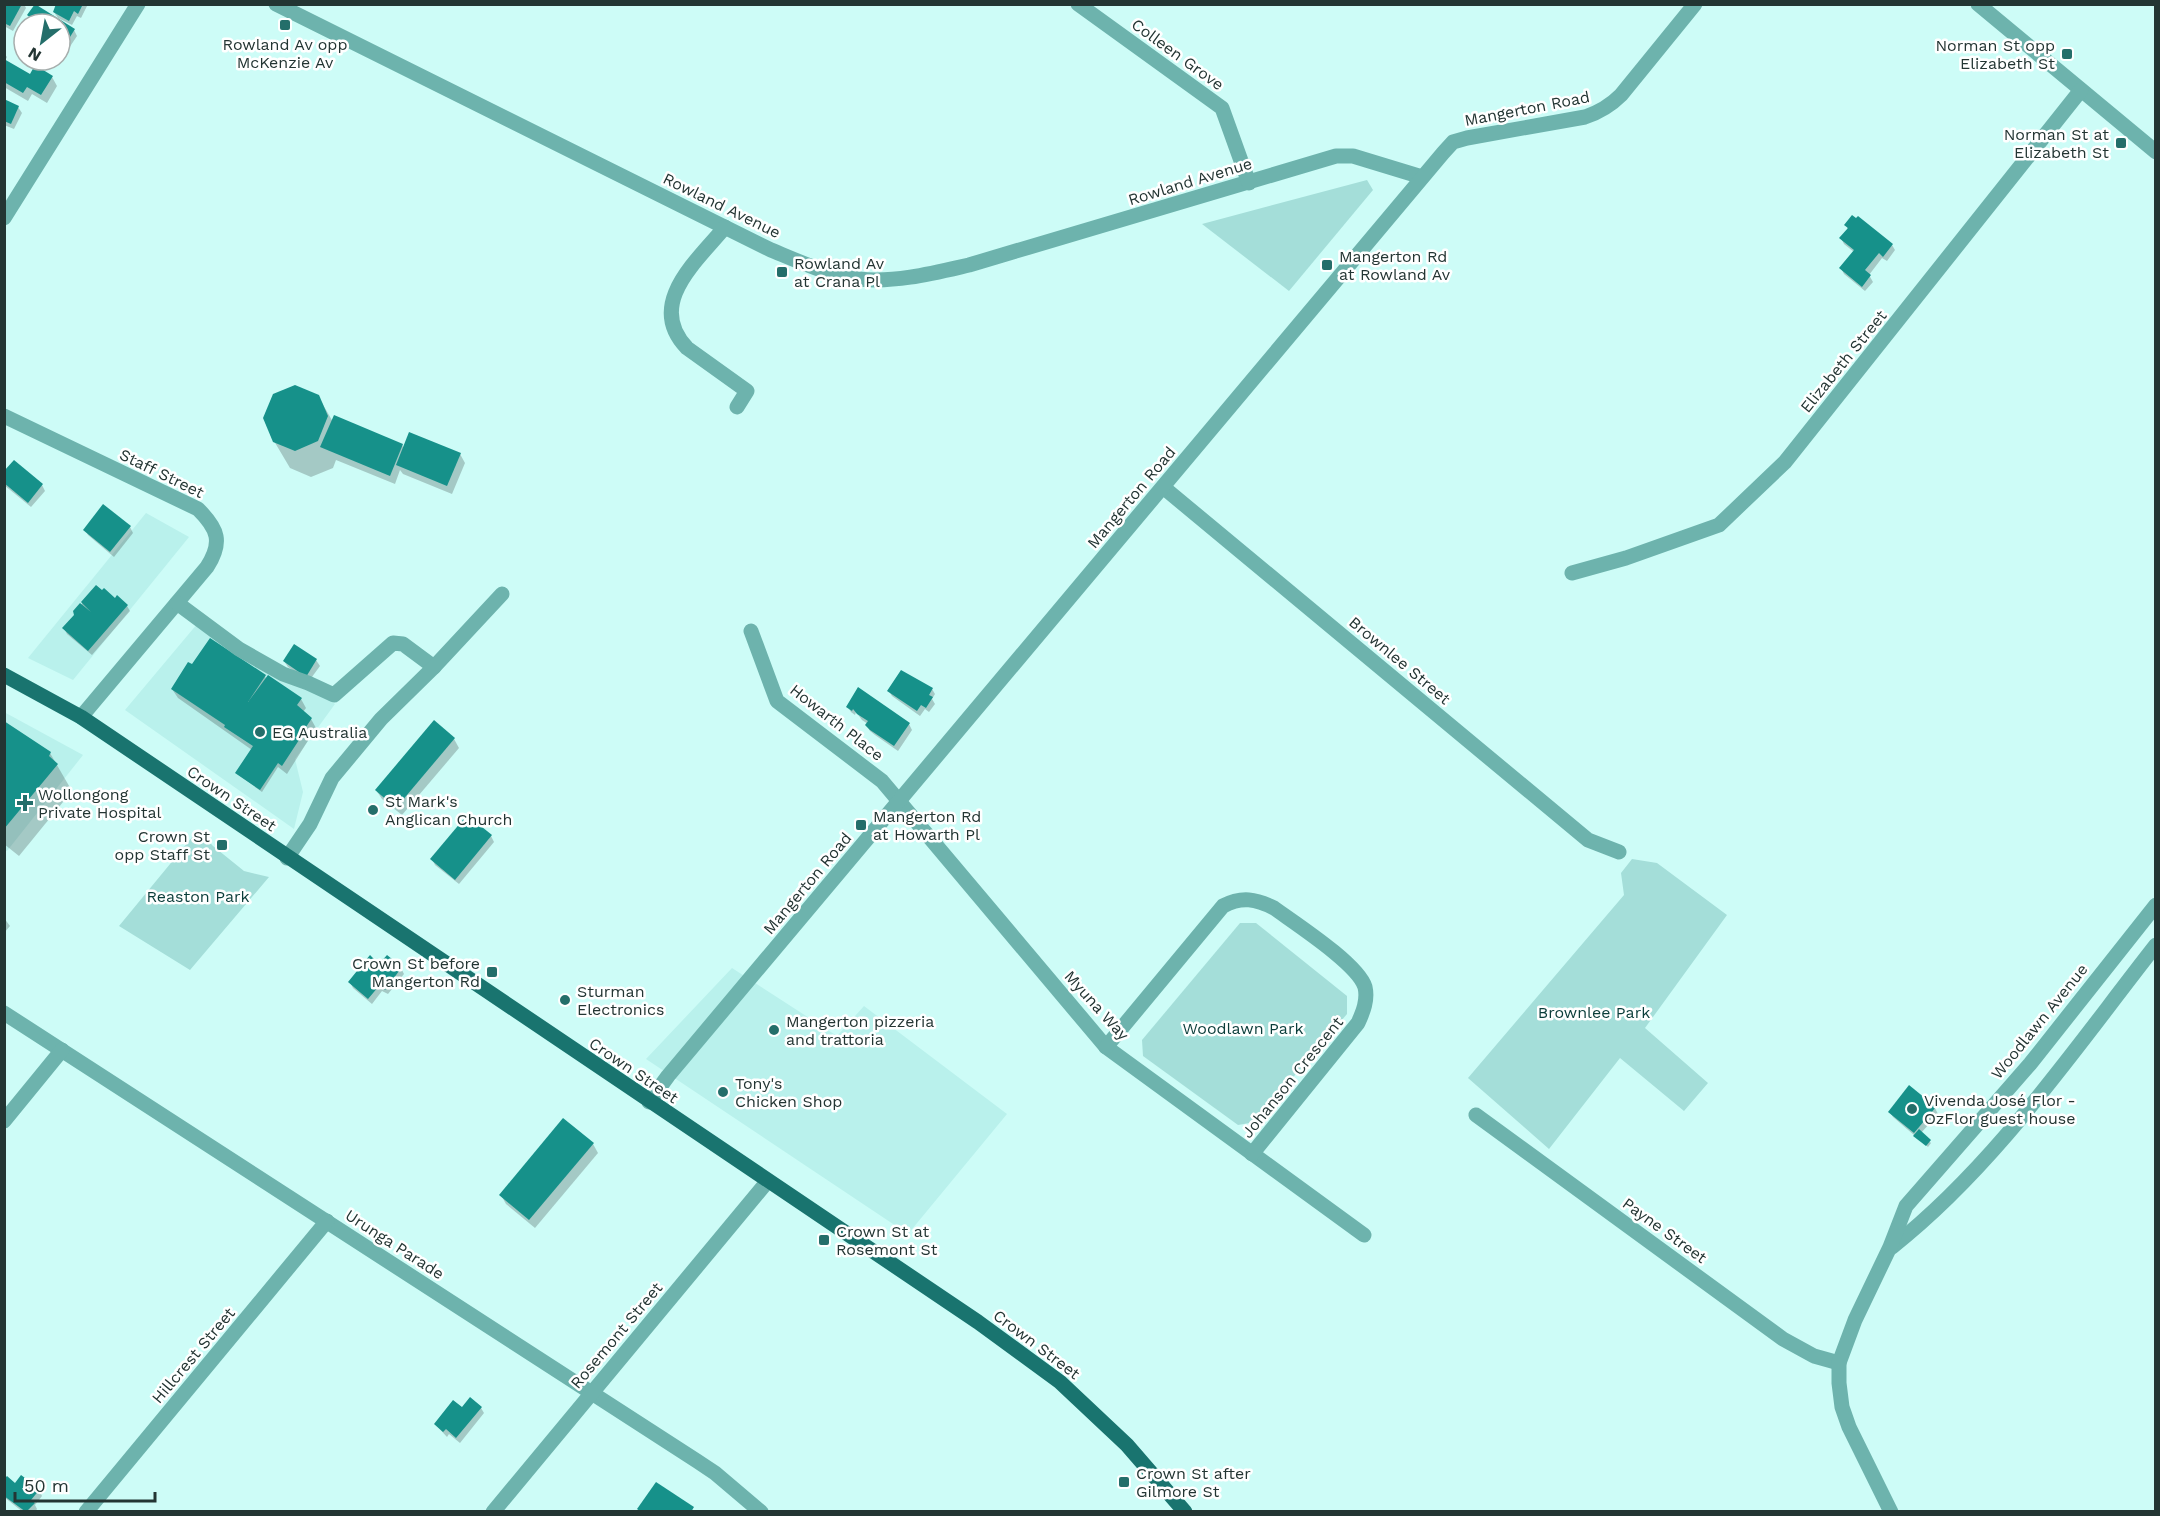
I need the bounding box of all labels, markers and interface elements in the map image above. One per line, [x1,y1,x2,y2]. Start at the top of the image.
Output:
north arrow [12,12,72,72]
street label: Colleen Grove [1128,15,1227,94]
marker: Rowland Av opp McKenzie Av [278,18,292,32]
place label: Rowland Av opp McKenzie Av [223,35,347,72]
place label: Norman St opp Elizabeth St [1936,36,2055,73]
text: N [25,43,45,66]
marker: Norman St opp Elizabeth St [2060,47,2074,61]
street label: Mangerton Road [1463,87,1591,130]
place label: Norman St at Elizabeth St [2004,125,2109,162]
marker: Norman St at Elizabeth St [2114,136,2128,150]
street label: Rowland Avenue [1126,154,1254,209]
street label: Rowland Avenue [660,169,784,242]
place label: Mangerton Rd at Rowland Av [1339,247,1451,284]
place label: Rowland Av at Crana Pl [794,254,885,291]
marker: Mangerton Rd at Rowland Av [1320,258,1334,272]
marker: Rowland Av at Crana Pl [775,265,789,279]
street label: Elizabeth Street [1796,306,1891,416]
street label: Mangerton Road [1083,443,1179,552]
street label: Staff Street [116,445,207,502]
street label: Brownlee Street [1345,613,1454,708]
street label: Howarth Place [786,680,887,765]
place label: EG Australia [272,723,367,742]
marker: EG Australia [253,725,267,739]
street label: Crown Street [184,762,280,835]
place label: Wollongong Private Hospital [38,785,161,822]
place label: St Mark's Anglican Church [385,792,512,829]
marker: Wollongong Private Hospital [16,794,34,812]
marker: St Mark's Anglican Church [366,803,380,817]
place label: Mangerton Rd at Howarth Pl [873,807,981,844]
marker: Mangerton Rd at Howarth Pl [854,818,868,832]
place label: Crown St opp Staff St [115,827,210,864]
street label: Mangerton Road [759,829,855,938]
marker: Crown St opp Staff St [215,838,229,852]
park label: Reaston Park [146,887,250,906]
place label: Crown St before Mangerton Rd [352,954,480,991]
street label: Woodlawn Avenue [1987,960,2092,1083]
marker: Crown St before Mangerton Rd [485,965,499,979]
street label: Myuna Way [1060,967,1133,1045]
place label: Sturman Electronics [577,982,664,1019]
marker: Sturman Electronics [558,993,572,1007]
park label: Brownlee Park [1538,1003,1650,1022]
place label: Mangerton pizzeria and trattoria [786,1012,934,1049]
street label: Johanson Crescent [1238,1013,1347,1142]
park label: Woodlawn Park [1183,1019,1304,1038]
marker: Mangerton pizzeria and trattoria [767,1023,781,1037]
street label: Crown Street [586,1034,682,1107]
place label: Tony's Chicken Shop [735,1074,842,1111]
marker: Tony's Chicken Shop [716,1085,730,1099]
place label: Vivenda José Flor - OzFlor guest house [1924,1091,2076,1128]
marker: Vivenda José Flor - OzFlor guest house [1905,1102,1919,1116]
street label: Payne Street [1619,1194,1711,1267]
street label: Urunga Parade [342,1206,448,1283]
place label: Crown St at Rosemont St [836,1222,938,1259]
marker: Crown St at Rosemont St [817,1233,831,1247]
street label: Rosemont Street [566,1278,666,1392]
street label: Hillcrest Street [148,1303,239,1407]
street label: Crown Street [990,1306,1084,1383]
place label: Crown St after Gilmore St [1136,1464,1251,1501]
scale bar [15,1465,154,1503]
text: 50 m [24,1475,69,1496]
marker: Crown St after Gilmore St [1117,1475,1131,1489]

